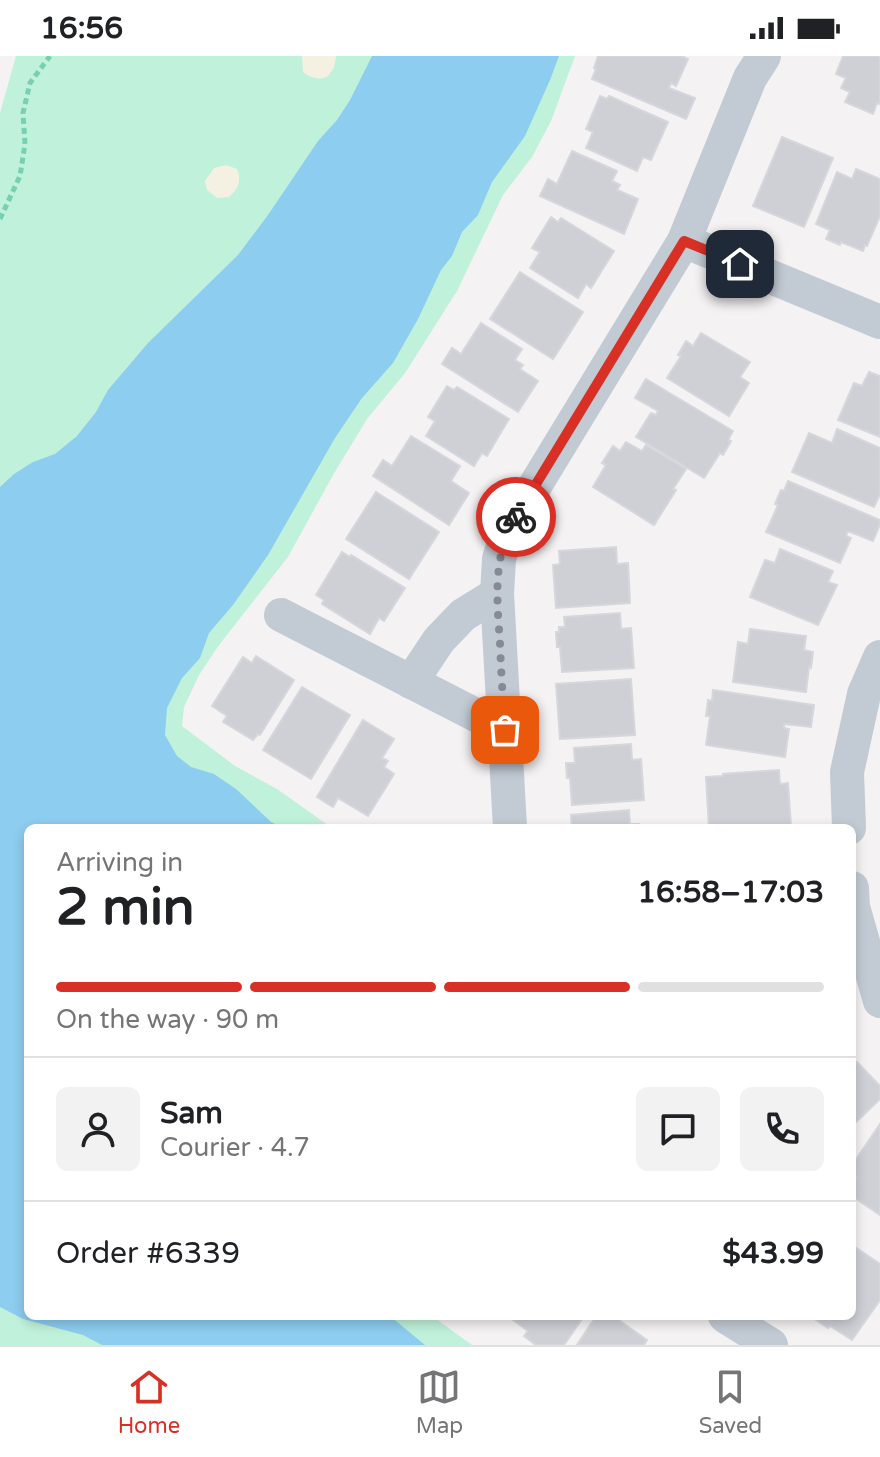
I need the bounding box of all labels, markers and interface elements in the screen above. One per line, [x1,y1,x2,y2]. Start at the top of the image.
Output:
text: 16:56 [40,10,123,47]
pin [706,230,774,298]
icon: home [718,242,762,286]
courier [476,477,556,557]
icon: bike [494,495,538,539]
pin [471,696,539,764]
icon: bag [483,708,527,752]
text: Arriving in [56,847,183,878]
text: 16:58–17:03 [637,874,824,911]
text: 2 min [56,876,195,939]
text: On the way · 90 m [56,1004,279,1035]
button: person [56,1087,140,1171]
button: chat [636,1087,720,1171]
button: phone [740,1087,824,1171]
text: Sam [160,1095,223,1132]
text: Courier · 4.7 [160,1132,310,1163]
text: Order #6339 [56,1235,240,1272]
text: $43.99 [722,1235,824,1272]
tab: Home [118,1365,180,1439]
tab: Map [416,1365,463,1439]
tab: Saved [699,1365,762,1439]

